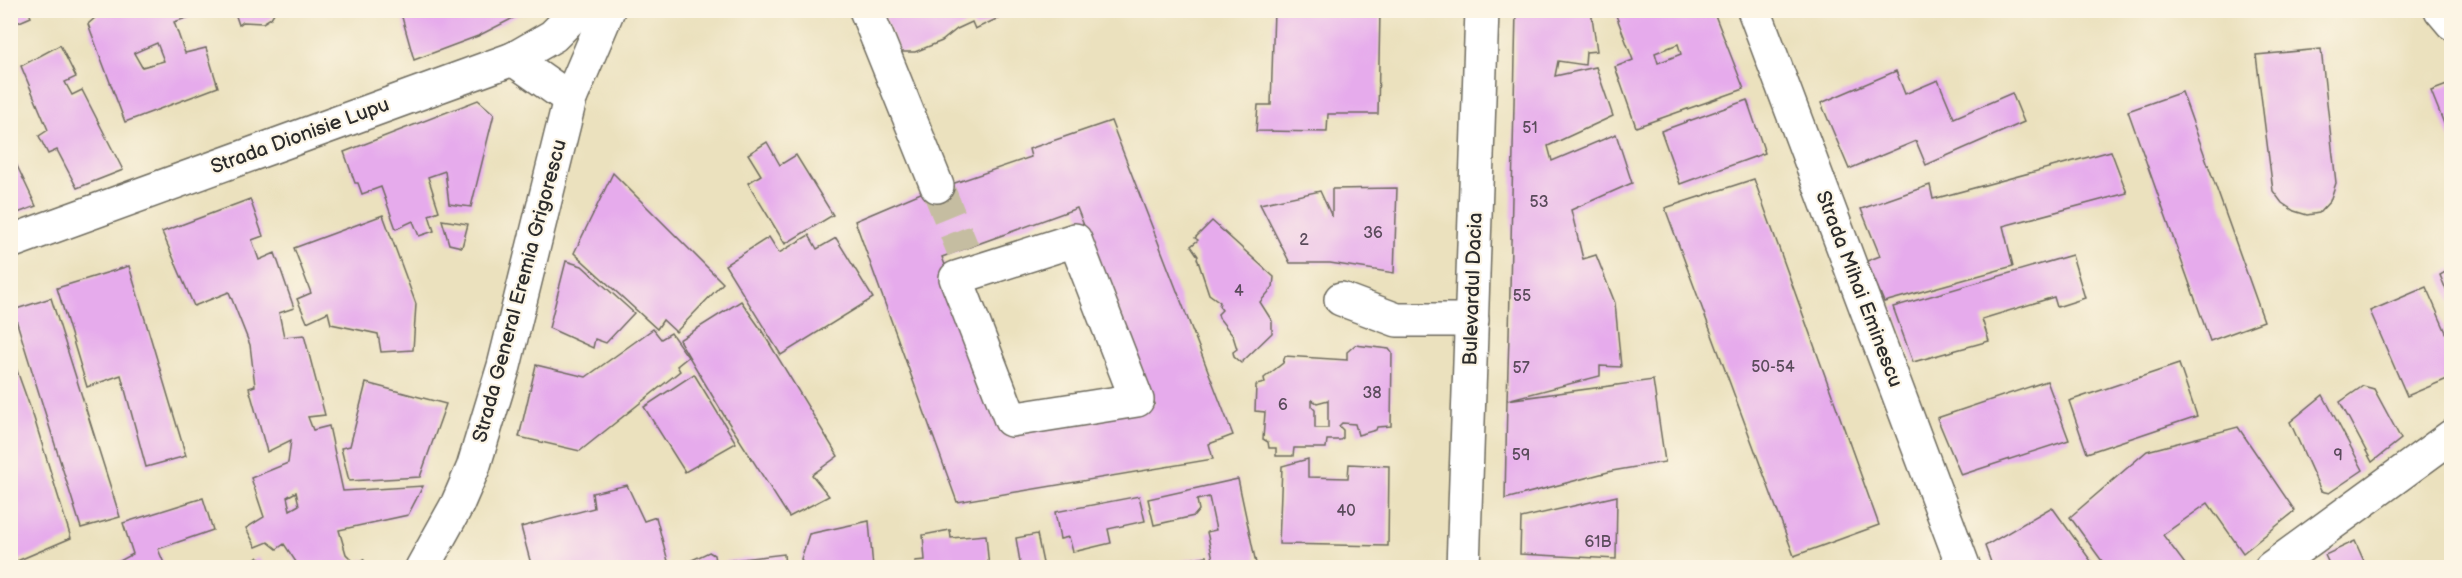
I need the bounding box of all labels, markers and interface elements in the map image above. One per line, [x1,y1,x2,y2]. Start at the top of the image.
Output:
street label: Strada Dionisie Lupu [207,93,393,179]
house number: 51 [1522,119,1538,138]
street label: Strada General Eremia Grigorescu [468,137,572,445]
street label: Strada Mihai Eminescu [1810,188,1908,390]
house number: 53 [1529,193,1549,212]
street label: Bulevardul Dacia [1458,212,1488,366]
house number: 36 [1363,224,1383,243]
house number: 2 [1299,231,1309,250]
house number: 4 [1234,282,1244,301]
house number: 55 [1513,287,1531,306]
house number: 50-54 [1751,358,1795,377]
house number: 57 [1512,359,1530,378]
house number: 38 [1362,384,1382,403]
house number: 6 [1278,396,1288,415]
house number: 59 [1512,446,1530,465]
house number: 9 [2333,446,2343,465]
house number: 40 [1336,502,1356,521]
house number: 61B [1585,533,1611,552]

